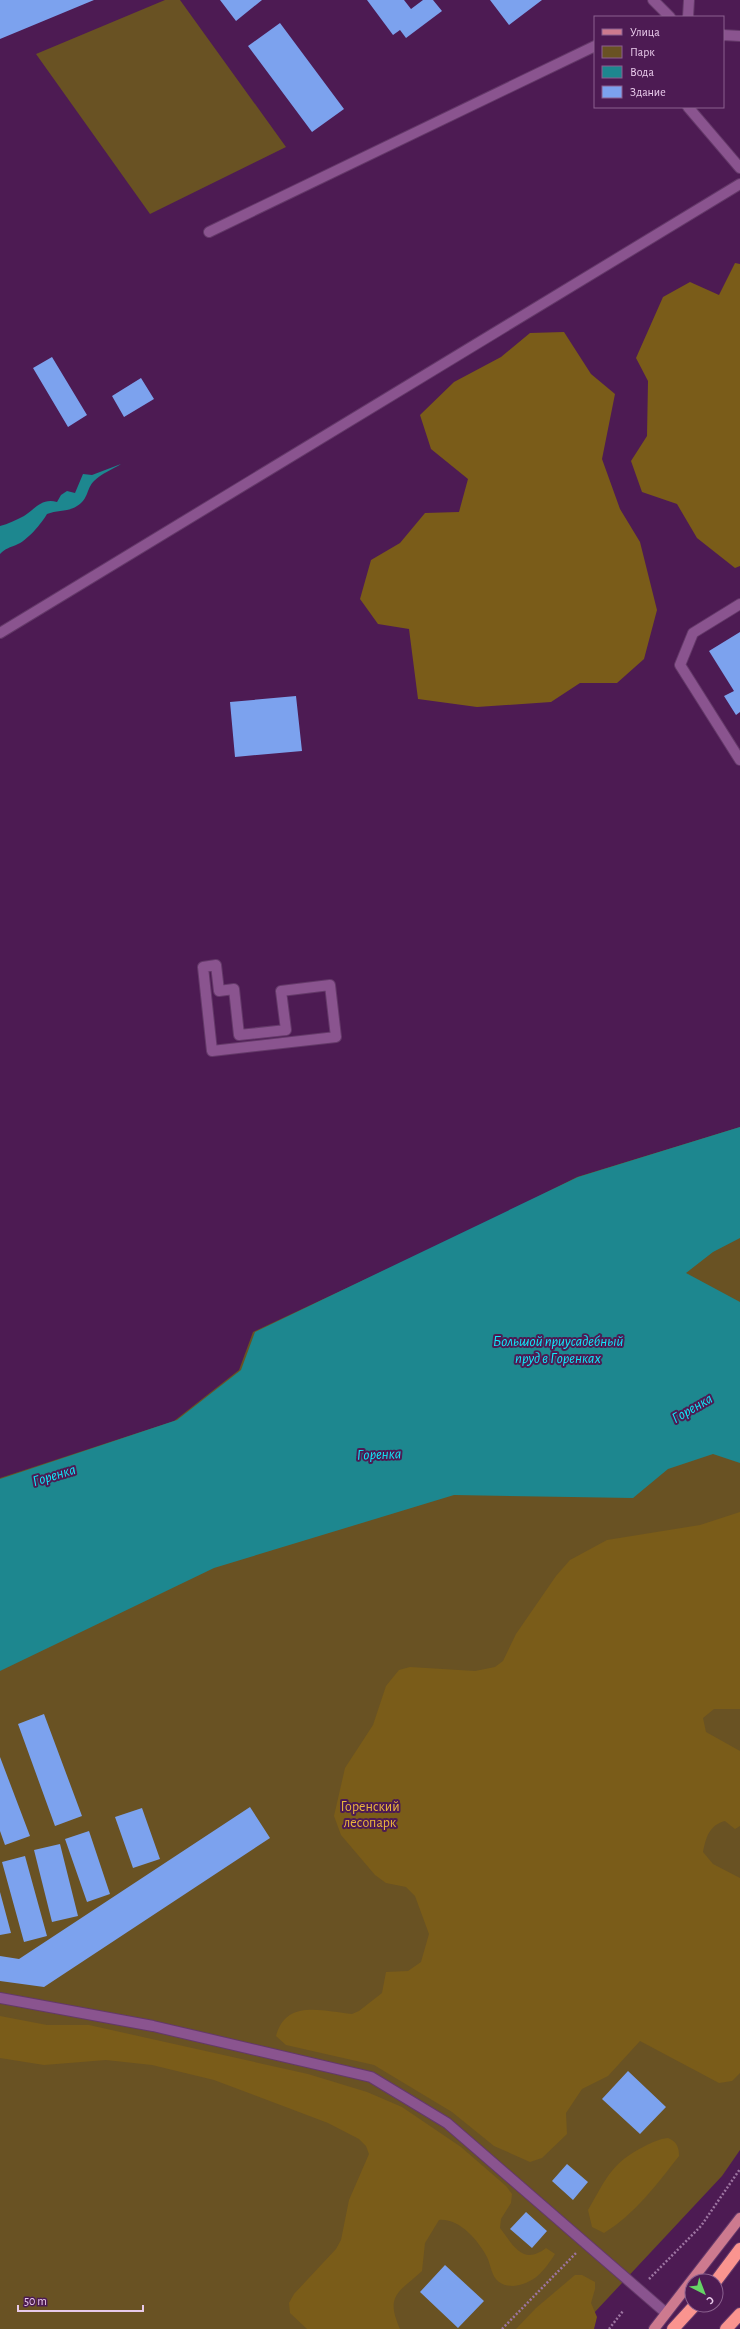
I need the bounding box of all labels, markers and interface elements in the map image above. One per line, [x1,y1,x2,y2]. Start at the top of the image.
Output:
legend [594,16,724,108]
text: Улица [630,26,660,38]
text: Парк [630,46,655,58]
text: Вода [630,66,654,78]
text: Здание [630,86,666,98]
water label: Большой приусадебный пруд в Горенках [493,1334,623,1366]
water label: Горенка [669,1391,715,1426]
water label: Горенка [357,1446,401,1463]
water label: Горенка [31,1462,78,1489]
park label: Горенский лесопарк [340,1800,400,1830]
north arrow [684,2273,724,2313]
scale bar [18,2287,143,2313]
text: С [704,2294,716,2306]
text: 50 m [24,2295,47,2307]

